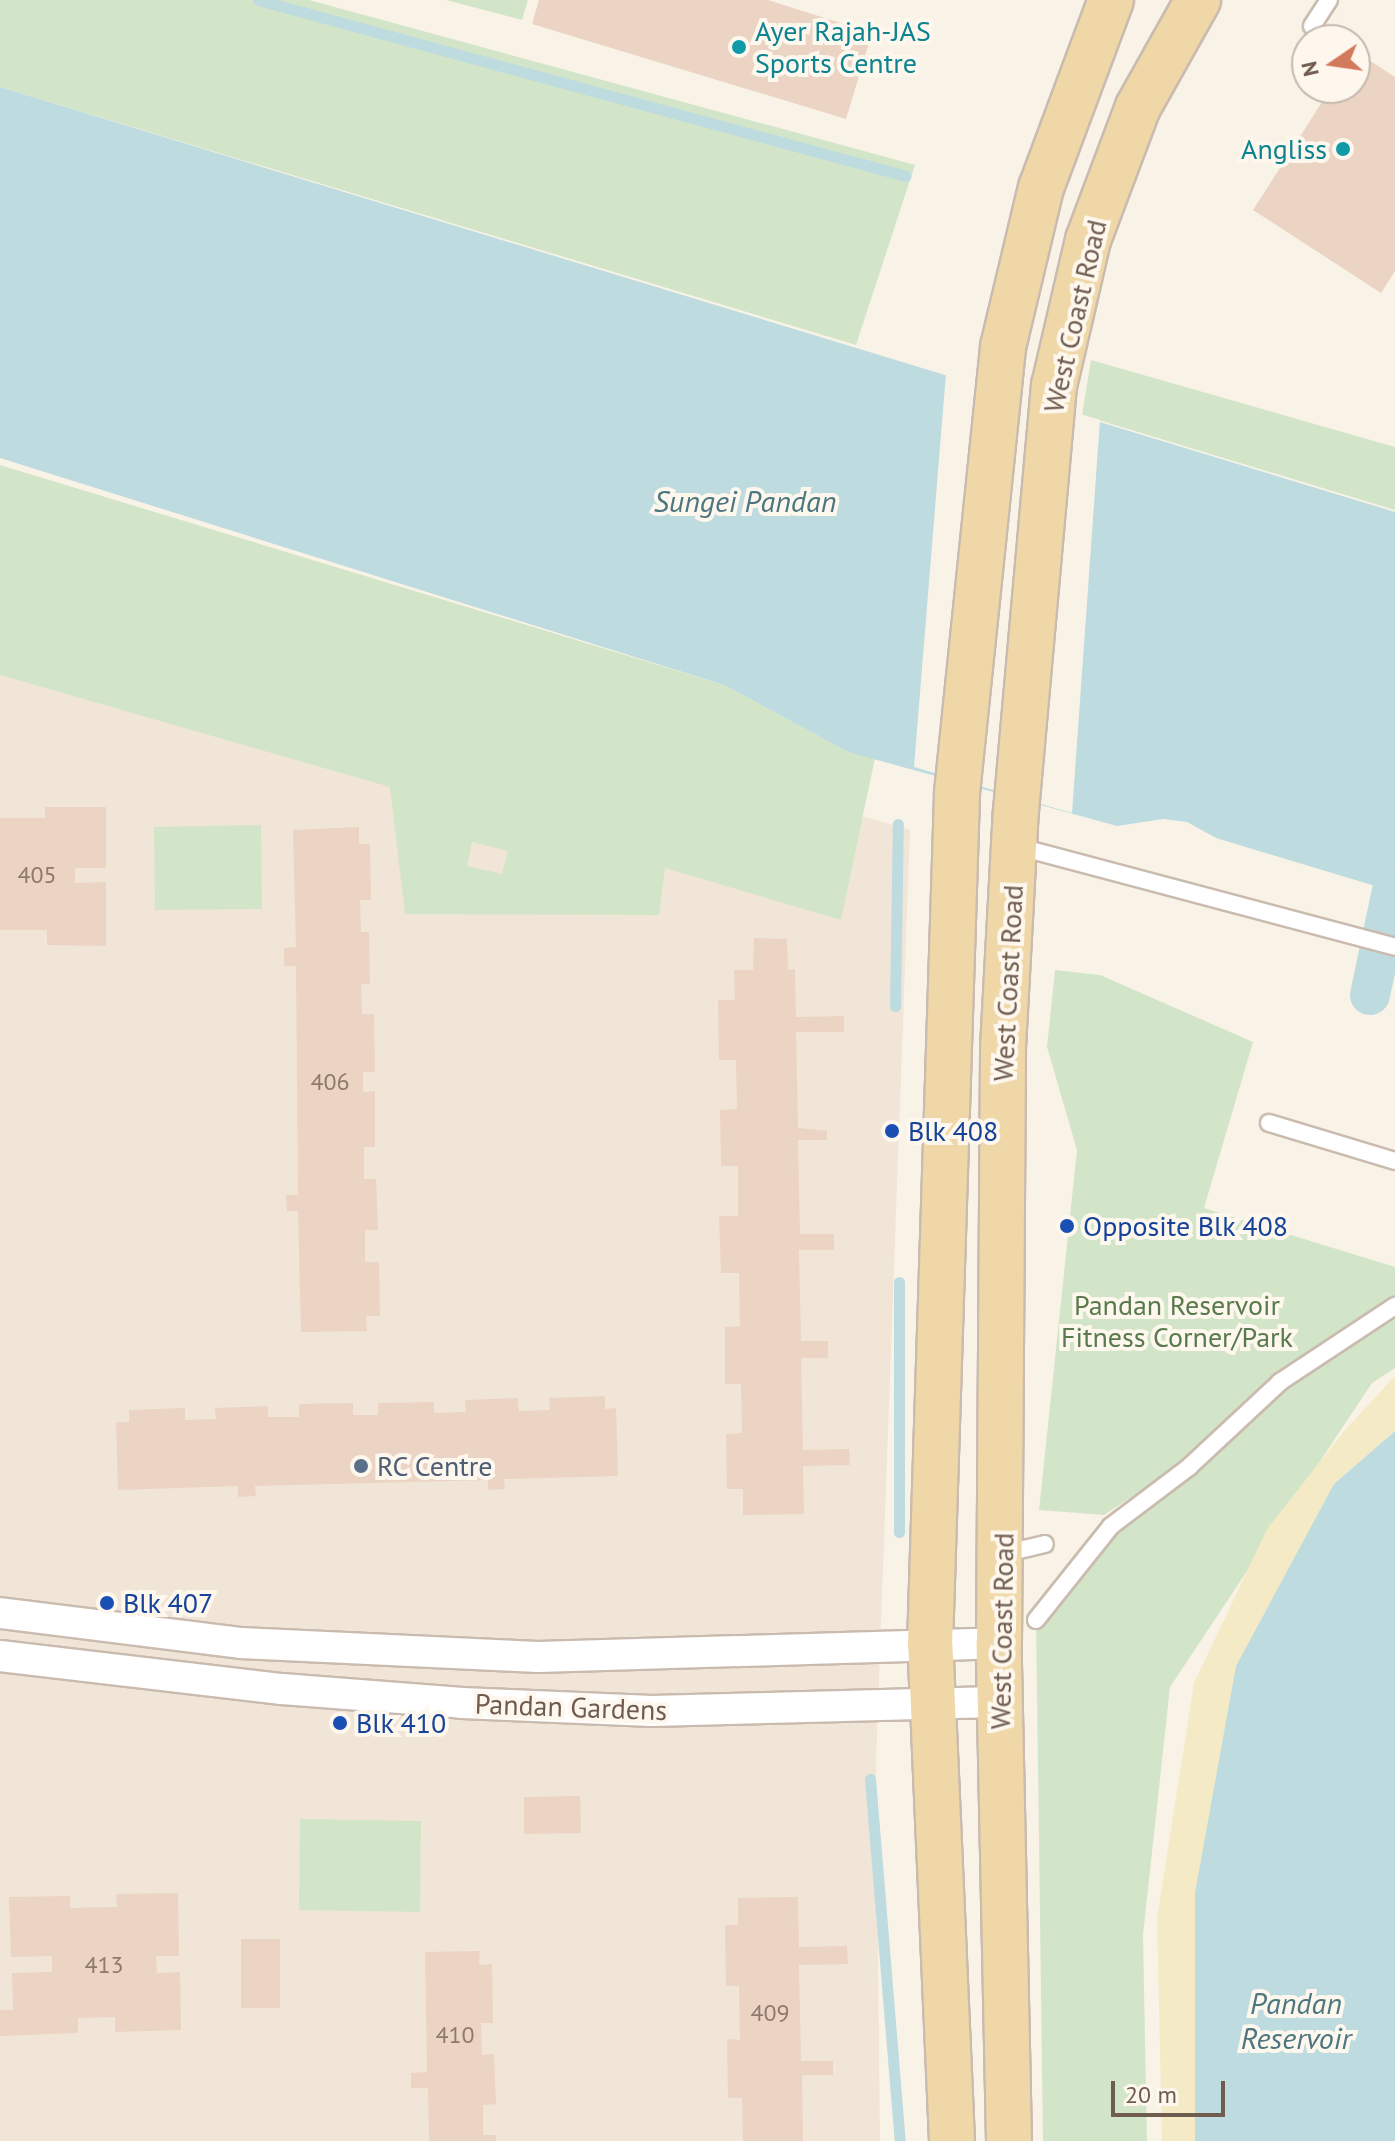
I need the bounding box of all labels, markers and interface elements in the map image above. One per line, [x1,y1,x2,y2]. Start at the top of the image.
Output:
place label: Ayer Rajah-JAS Sports Centre [755,14,931,80]
north arrow [1291,24,1371,104]
marker: Ayer Rajah-JAS Sports Centre [730,38,748,56]
text: N [1294,59,1325,79]
place label: Angliss [1241,132,1327,166]
marker: Angliss [1334,140,1352,158]
street label: West Coast Road [1036,216,1114,416]
water label: Sungei Pandan [654,483,836,519]
house number: 405 [17,861,57,889]
street label: West Coast Road [986,884,1030,1082]
house number: 406 [310,1068,350,1096]
place label: Blk 408 [908,1114,999,1148]
marker: Blk 408 [883,1122,901,1140]
place label: Opposite Blk 408 [1083,1209,1289,1243]
marker: Opposite Blk 408 [1058,1217,1076,1235]
park label: Pandan Reservoir Fitness Corner/Park [1061,1288,1293,1354]
place label: RC Centre [377,1449,494,1483]
marker: RC Centre [352,1457,370,1475]
street label: West Coast Road [983,1532,1021,1730]
place label: Blk 407 [123,1586,214,1620]
marker: Blk 407 [98,1594,116,1612]
street label: Pandan Gardens [474,1687,668,1727]
place label: Blk 410 [356,1706,447,1740]
marker: Blk 410 [331,1714,349,1732]
house number: 413 [84,1951,124,1979]
water label: Pandan Reservoir [1241,1985,1351,2056]
house number: 409 [750,1999,790,2027]
house number: 410 [435,2021,475,2049]
scale bar [1115,2065,1229,2115]
text: 20 m [1125,2079,1177,2110]

